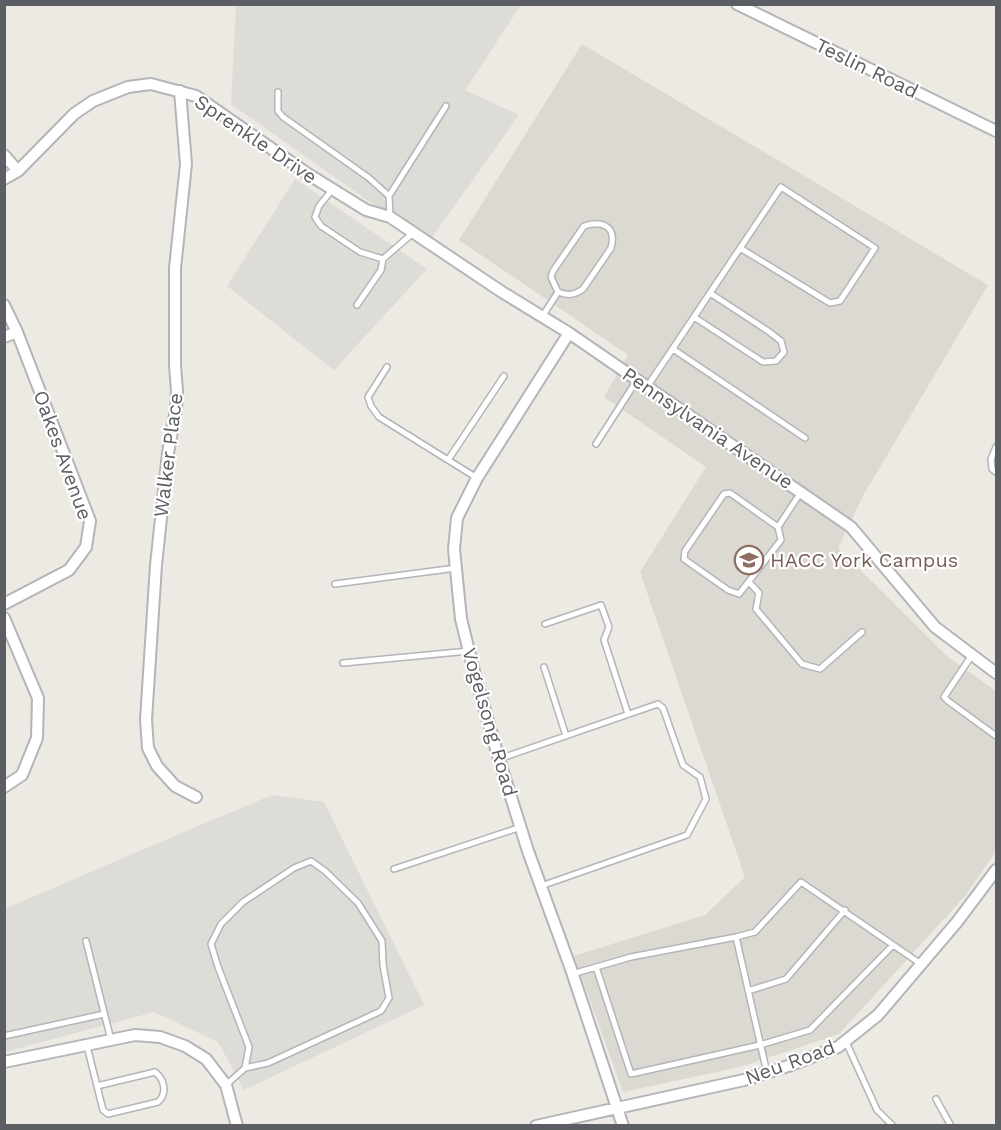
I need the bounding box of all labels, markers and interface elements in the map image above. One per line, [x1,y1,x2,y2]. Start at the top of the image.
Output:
street label: Teslin Road [812,33,922,103]
street label: Sprenkle Drive [190,89,322,189]
street label: Pennsylvania Avenue [618,362,798,494]
street label: Oakes Avenue [28,387,98,523]
street label: Walker Place [148,391,188,519]
school or university icon: HACC York Campus [733,544,765,576]
place label: HACC York Campus [770,548,958,572]
street label: Vogelsong Road [457,645,523,799]
street label: Neu Road [742,1035,838,1089]

